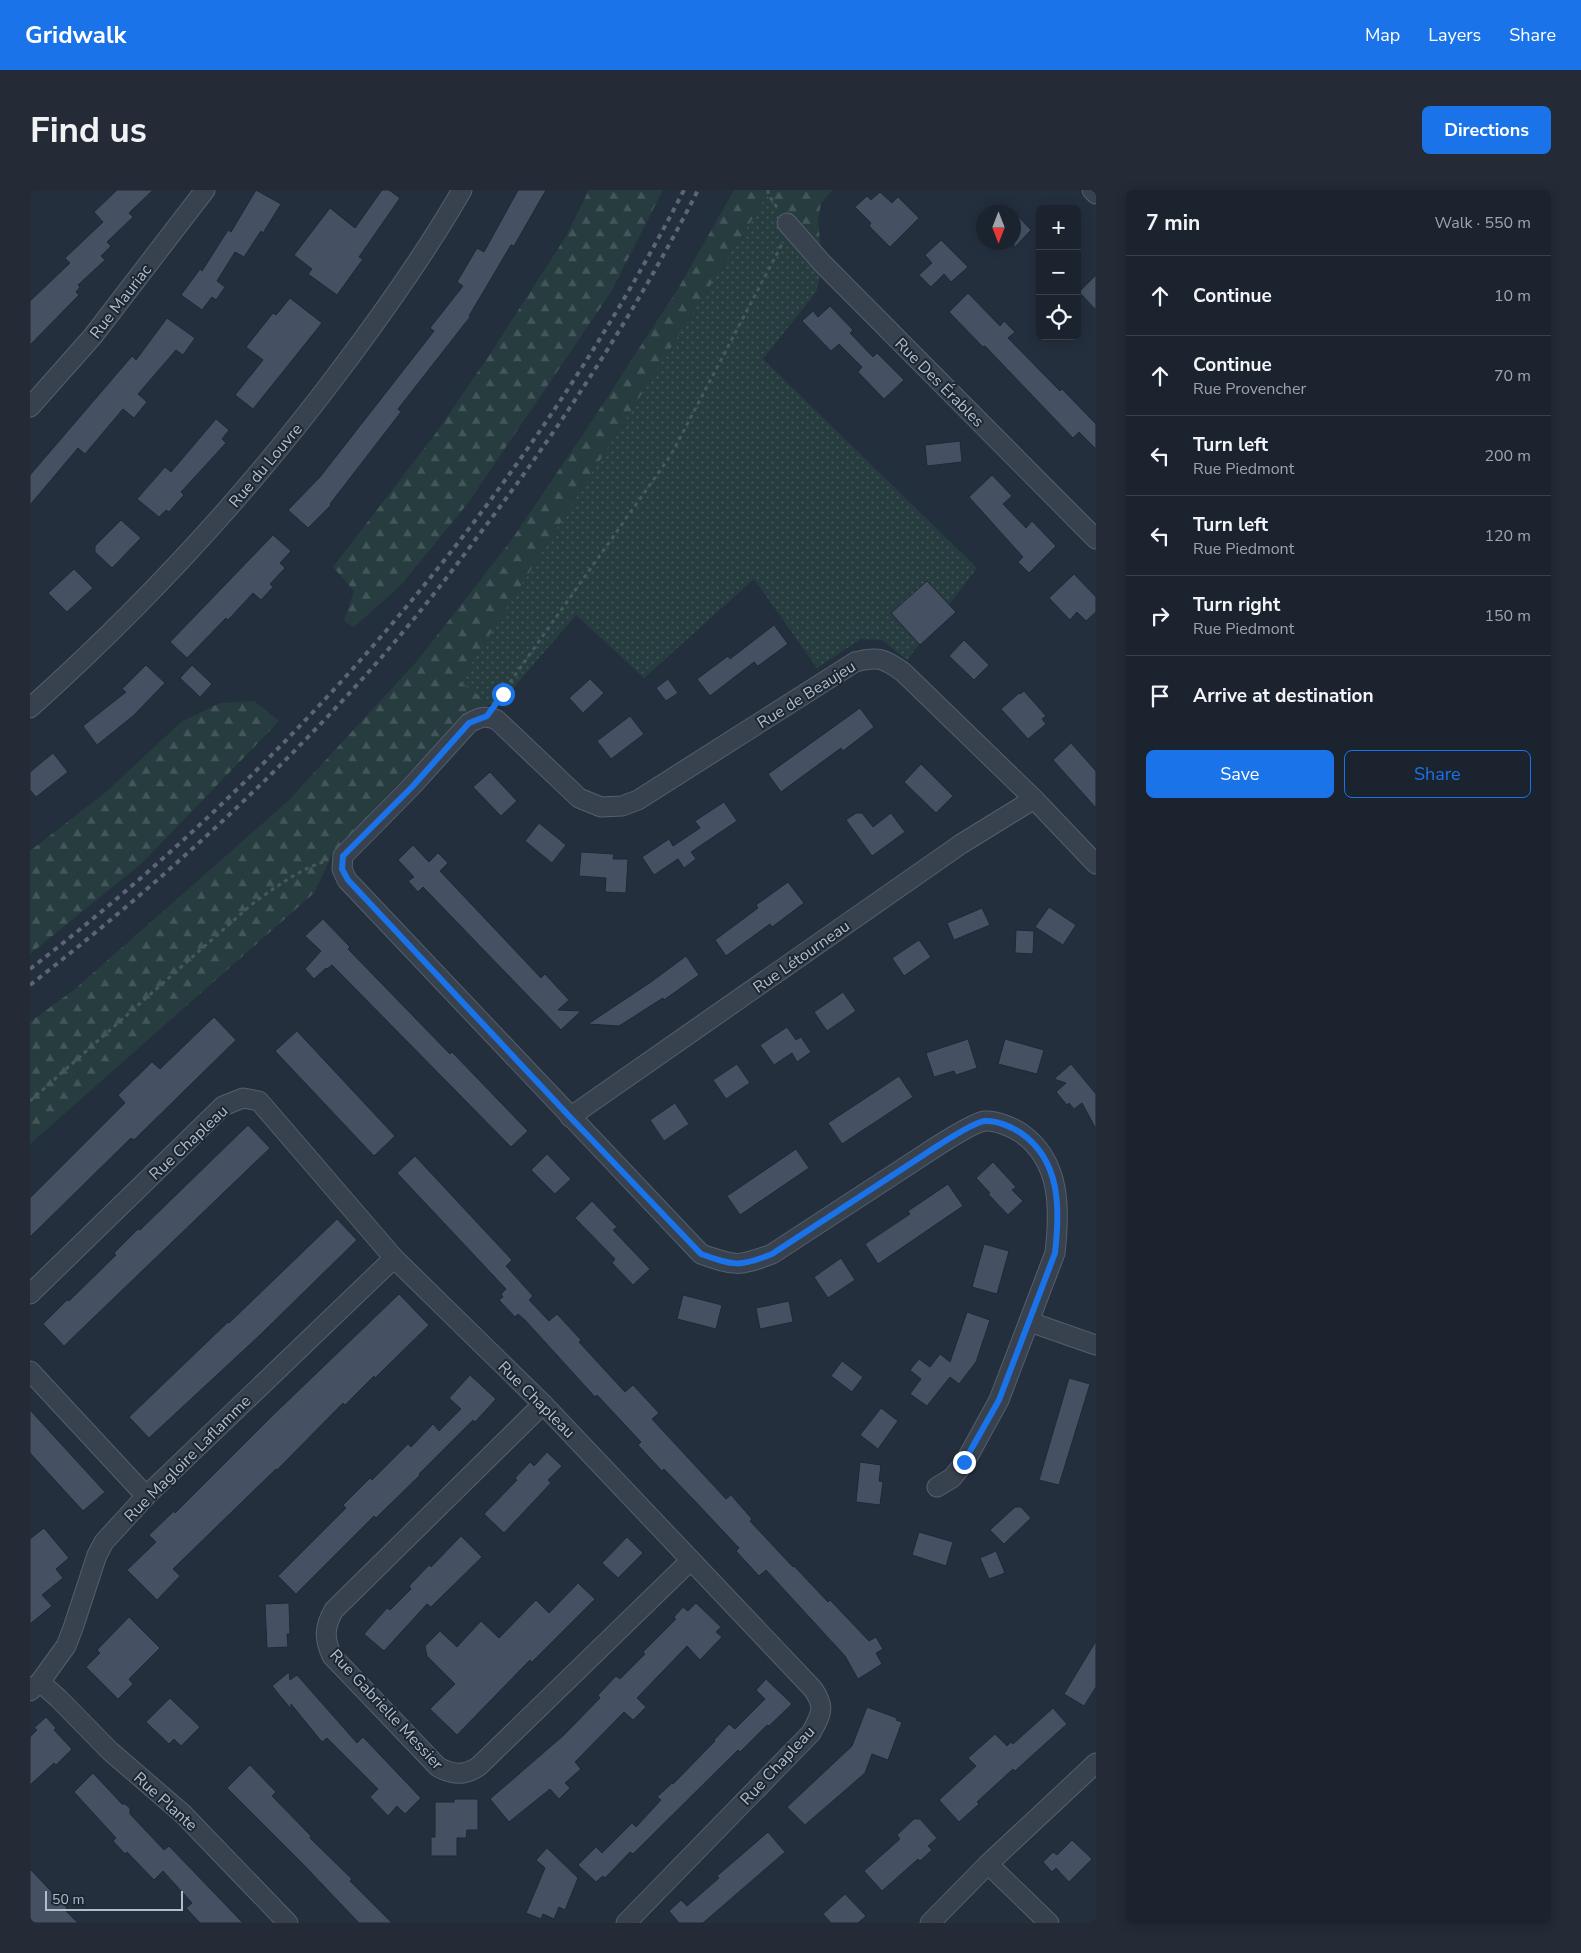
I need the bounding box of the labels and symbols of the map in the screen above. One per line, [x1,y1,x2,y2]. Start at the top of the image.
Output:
north arrow [976,205,1021,250]
street label: Rue Mauriac [85,259,157,343]
street label: Rue Des Érables [890,333,989,432]
street label: Rue du Louvre [224,419,307,512]
street label: Rue de Beaujeu [753,656,860,734]
route start [492,683,515,706]
street label: Rue Létourneau [749,915,854,998]
street label: Rue Chapleau [144,1100,233,1185]
street label: Rue Chapleau [493,1356,580,1443]
street label: Rue Magloire Laflamme [119,1390,256,1527]
route end [953,1451,976,1474]
street label: Rue Gabrielle Messier [325,1645,448,1775]
street label: Rue Chapleau [735,1721,820,1810]
street label: Rue Plante [129,1767,202,1836]
scale bar [45,1888,182,1911]

